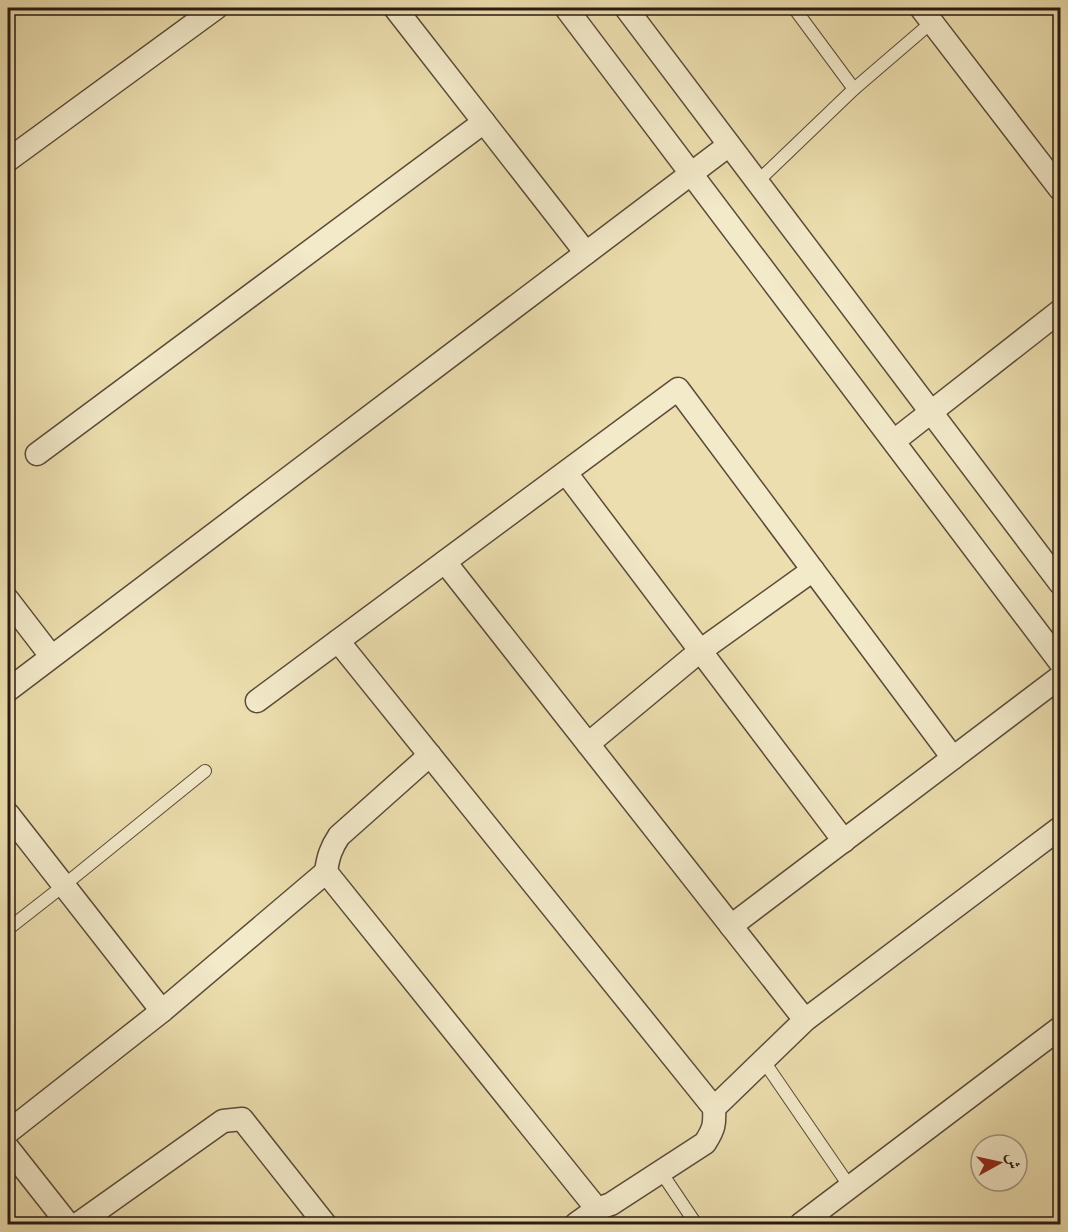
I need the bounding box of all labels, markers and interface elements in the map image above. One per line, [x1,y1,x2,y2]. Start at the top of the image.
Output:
north arrow [969,1133,1029,1193]
text: ش [1002,1152,1024,1170]

